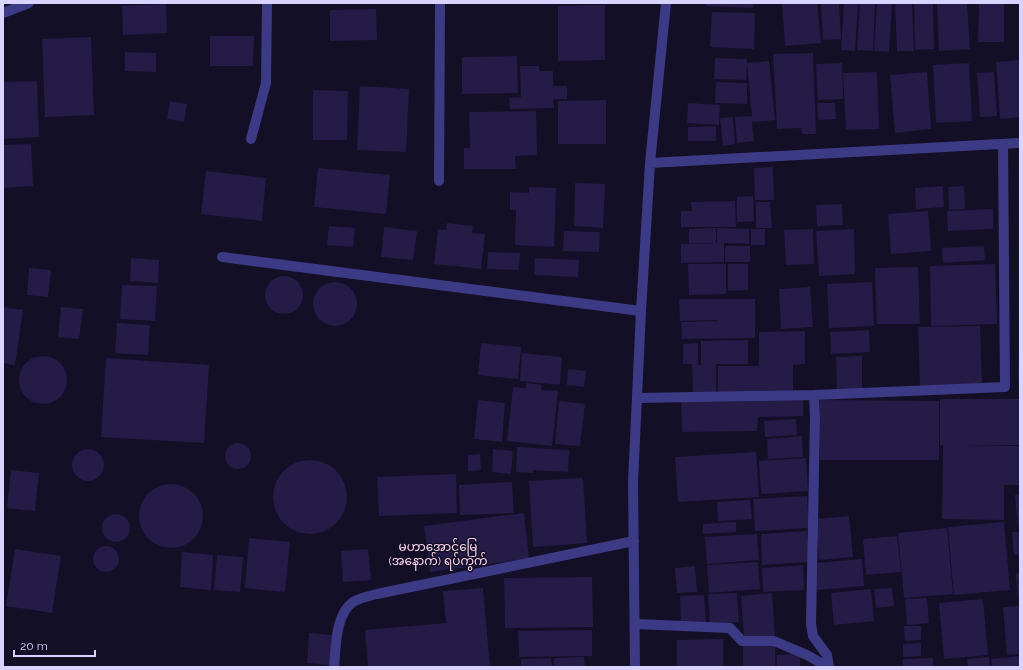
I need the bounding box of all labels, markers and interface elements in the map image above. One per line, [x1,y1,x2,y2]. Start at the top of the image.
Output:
district label: မဟာအောင်မြေ (အနောက်) ရပ်ကွက် [389,538,487,571]
scale bar [14,632,95,658]
text: 20 m [20,639,48,653]

